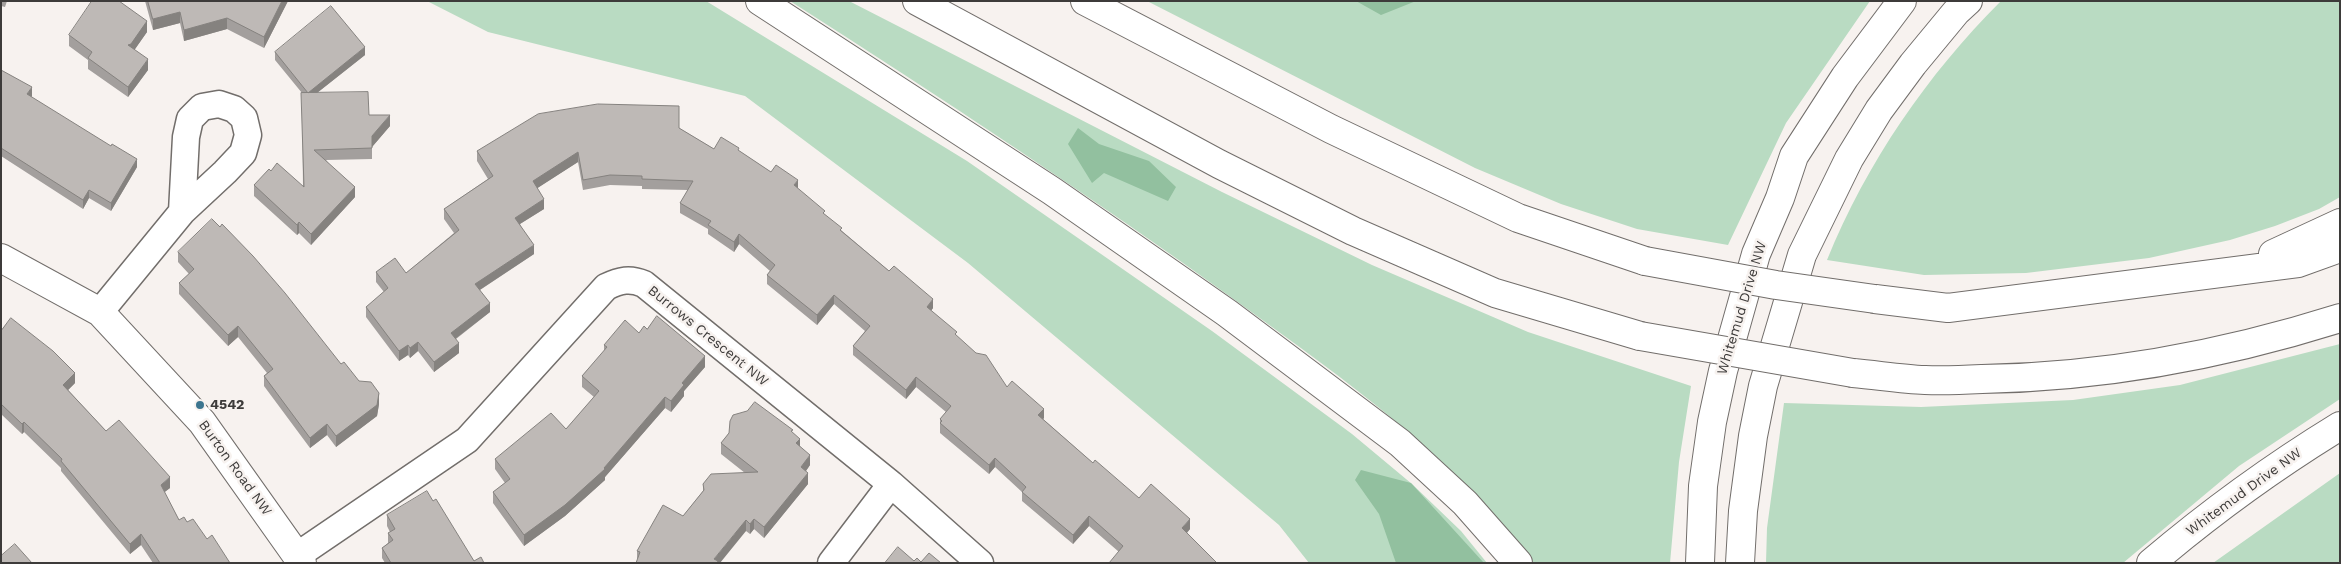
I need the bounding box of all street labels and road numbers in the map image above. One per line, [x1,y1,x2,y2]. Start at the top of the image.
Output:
street label: Whitemud Drive NW [1714,239,1770,377]
street label: Burrows Crescent NW [644,282,772,390]
street label: Burton Road NW [195,417,275,519]
street label: Whitemud Drive NW [2183,444,2305,540]

